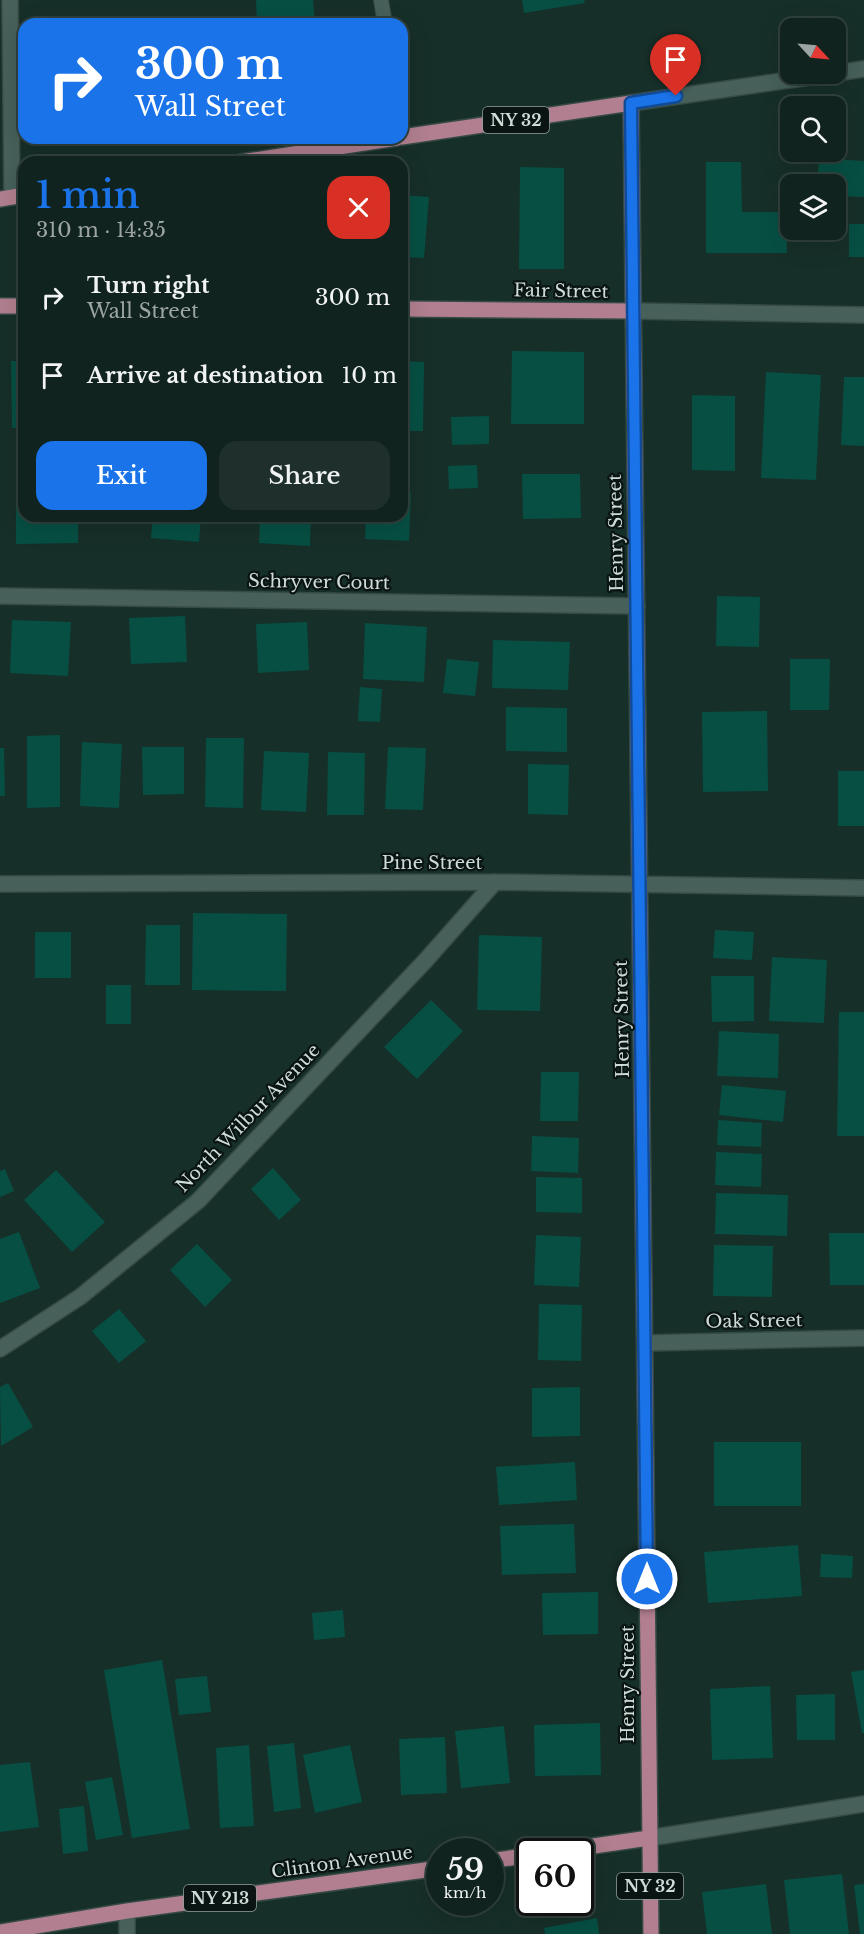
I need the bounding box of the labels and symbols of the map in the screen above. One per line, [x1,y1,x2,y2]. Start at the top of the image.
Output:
north arrow [780,18,846,84]
pin [650,34,701,96]
road number: NY 32 [483,107,549,133]
street label: Fair Street [513,279,609,303]
street label: Henry Street [604,474,628,592]
street label: Schryver Court [248,570,390,594]
street label: Pine Street [382,852,482,874]
street label: Henry Street [610,960,634,1078]
street label: North Wilbur Avenue [171,1039,325,1197]
street label: Oak Street [705,1309,803,1333]
position arrow [615,1547,679,1611]
street label: Henry Street [617,1625,639,1743]
speed limit sign: 60 [516,1838,594,1916]
street label: Clinton Avenue [270,1841,414,1883]
road number: NY 32 [617,1873,683,1899]
road number: NY 213 [184,1885,256,1911]

